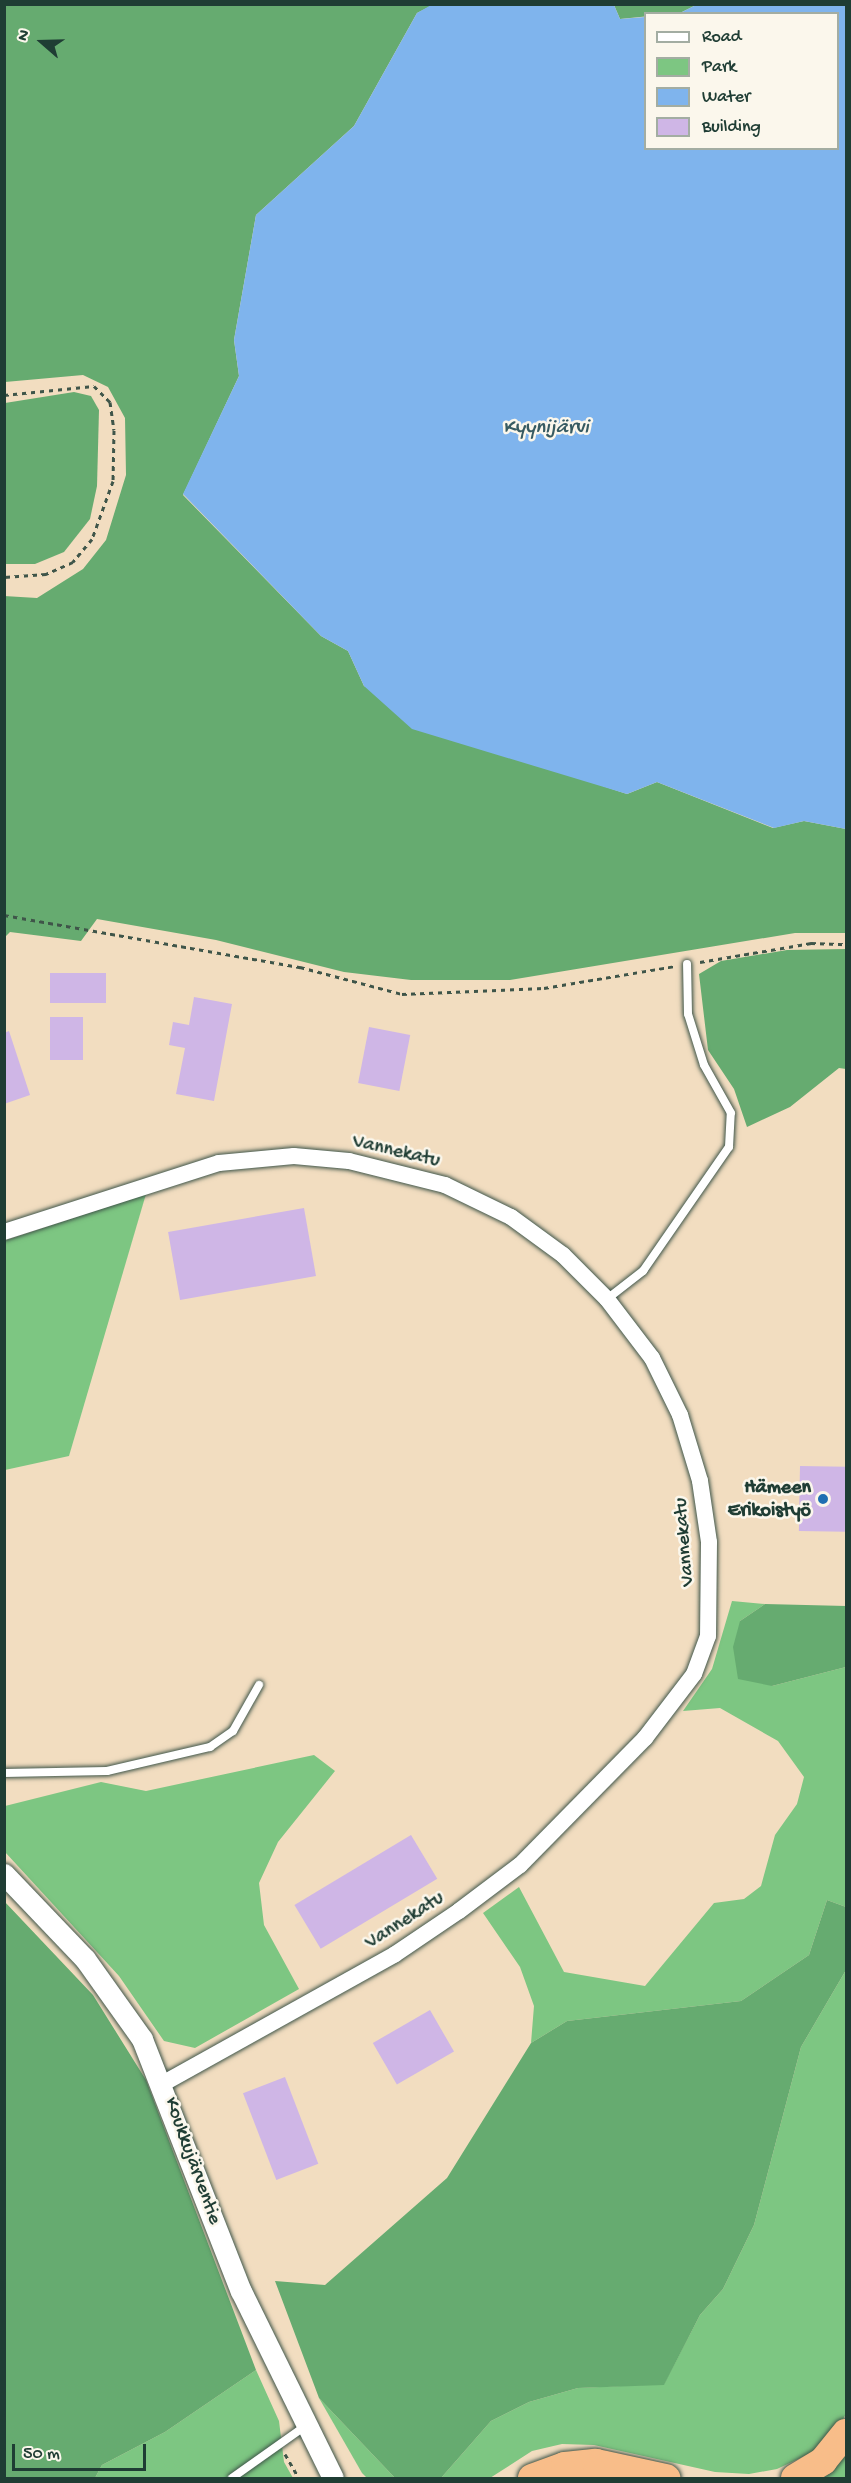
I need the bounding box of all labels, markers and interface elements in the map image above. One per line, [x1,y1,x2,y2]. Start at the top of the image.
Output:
north arrow [12,12,72,72]
legend [644,12,839,150]
text: Road [702,27,741,48]
text: N [14,28,35,44]
text: Park [702,57,736,78]
text: Water [702,87,750,108]
text: Building [702,117,761,138]
water label: Kyynijärvi [503,416,589,442]
street label: Vannekatu [350,1130,442,1174]
place label: Hämeen Erikoistyö [728,1476,811,1523]
marker: Hämeen Erikoistyö [816,1492,830,1506]
street label: Vannekatu [669,1497,701,1587]
street label: Vannekatu [361,1887,449,1955]
street label: Koukkujärventie [158,2094,226,2228]
scale bar [15,2432,148,2470]
text: 50 m [23,2444,60,2465]

